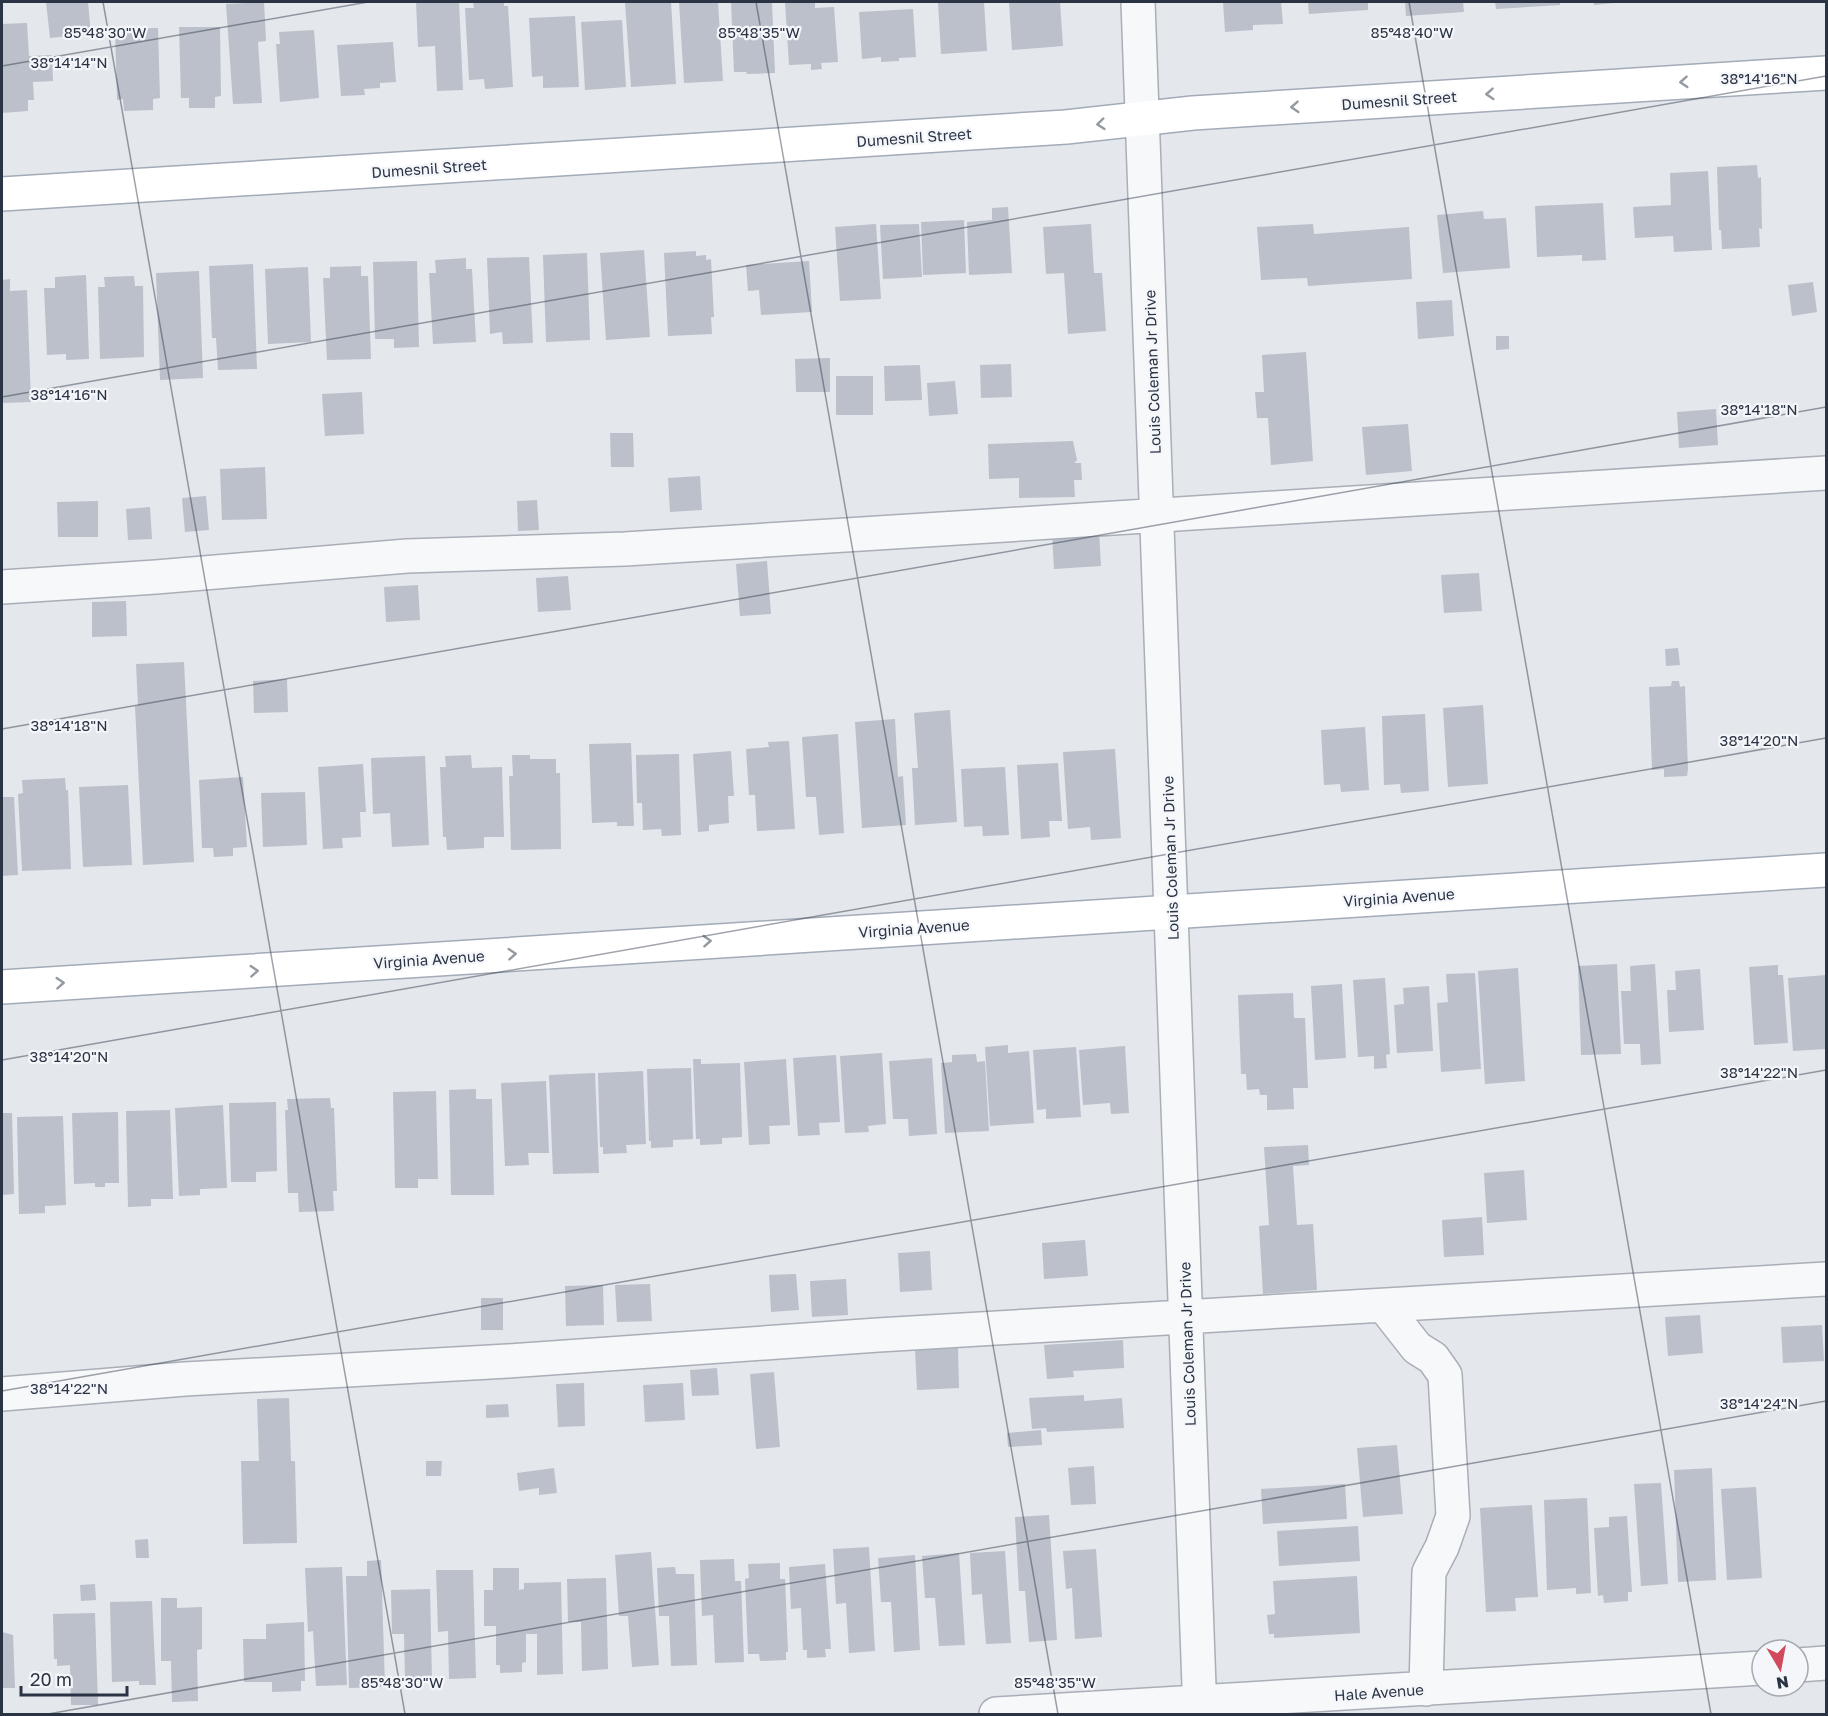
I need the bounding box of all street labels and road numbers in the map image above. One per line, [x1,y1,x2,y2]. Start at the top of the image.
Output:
street label: Dumesnil Street [1341,87,1457,113]
street label: Dumesnil Street [856,124,972,150]
street label: Dumesnil Street [371,155,487,181]
street label: Louis Coleman Jr Drive [1140,289,1164,455]
street label: Louis Coleman Jr Drive [1158,775,1182,941]
street label: Virginia Avenue [1343,884,1456,910]
street label: Virginia Avenue [858,915,971,941]
street label: Virginia Avenue [373,946,486,972]
street label: Louis Coleman Jr Drive [1175,1261,1199,1427]
street label: Hale Avenue [1334,1680,1425,1704]

